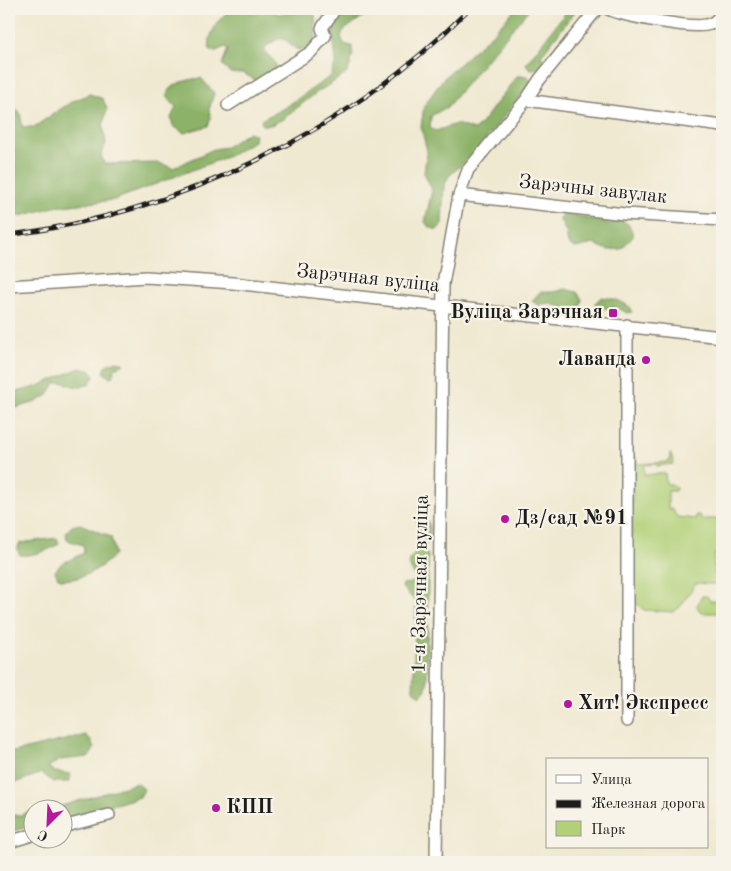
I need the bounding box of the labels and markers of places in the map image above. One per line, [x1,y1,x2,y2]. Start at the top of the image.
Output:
place label: Вуліца Зарэчная [450,303,603,323]
marker: Вуліца Зарэчная [607,307,619,319]
place label: Лаванда [558,350,636,370]
marker: Лаванда [640,354,652,366]
place label: Дз/сад №91 [515,509,628,529]
marker: Дз/сад №91 [499,513,511,525]
place label: Хит! Экспресс [578,694,709,714]
marker: Хит! Экспресс [562,698,574,710]
place label: КПП [226,798,273,818]
marker: КПП [210,802,222,814]

